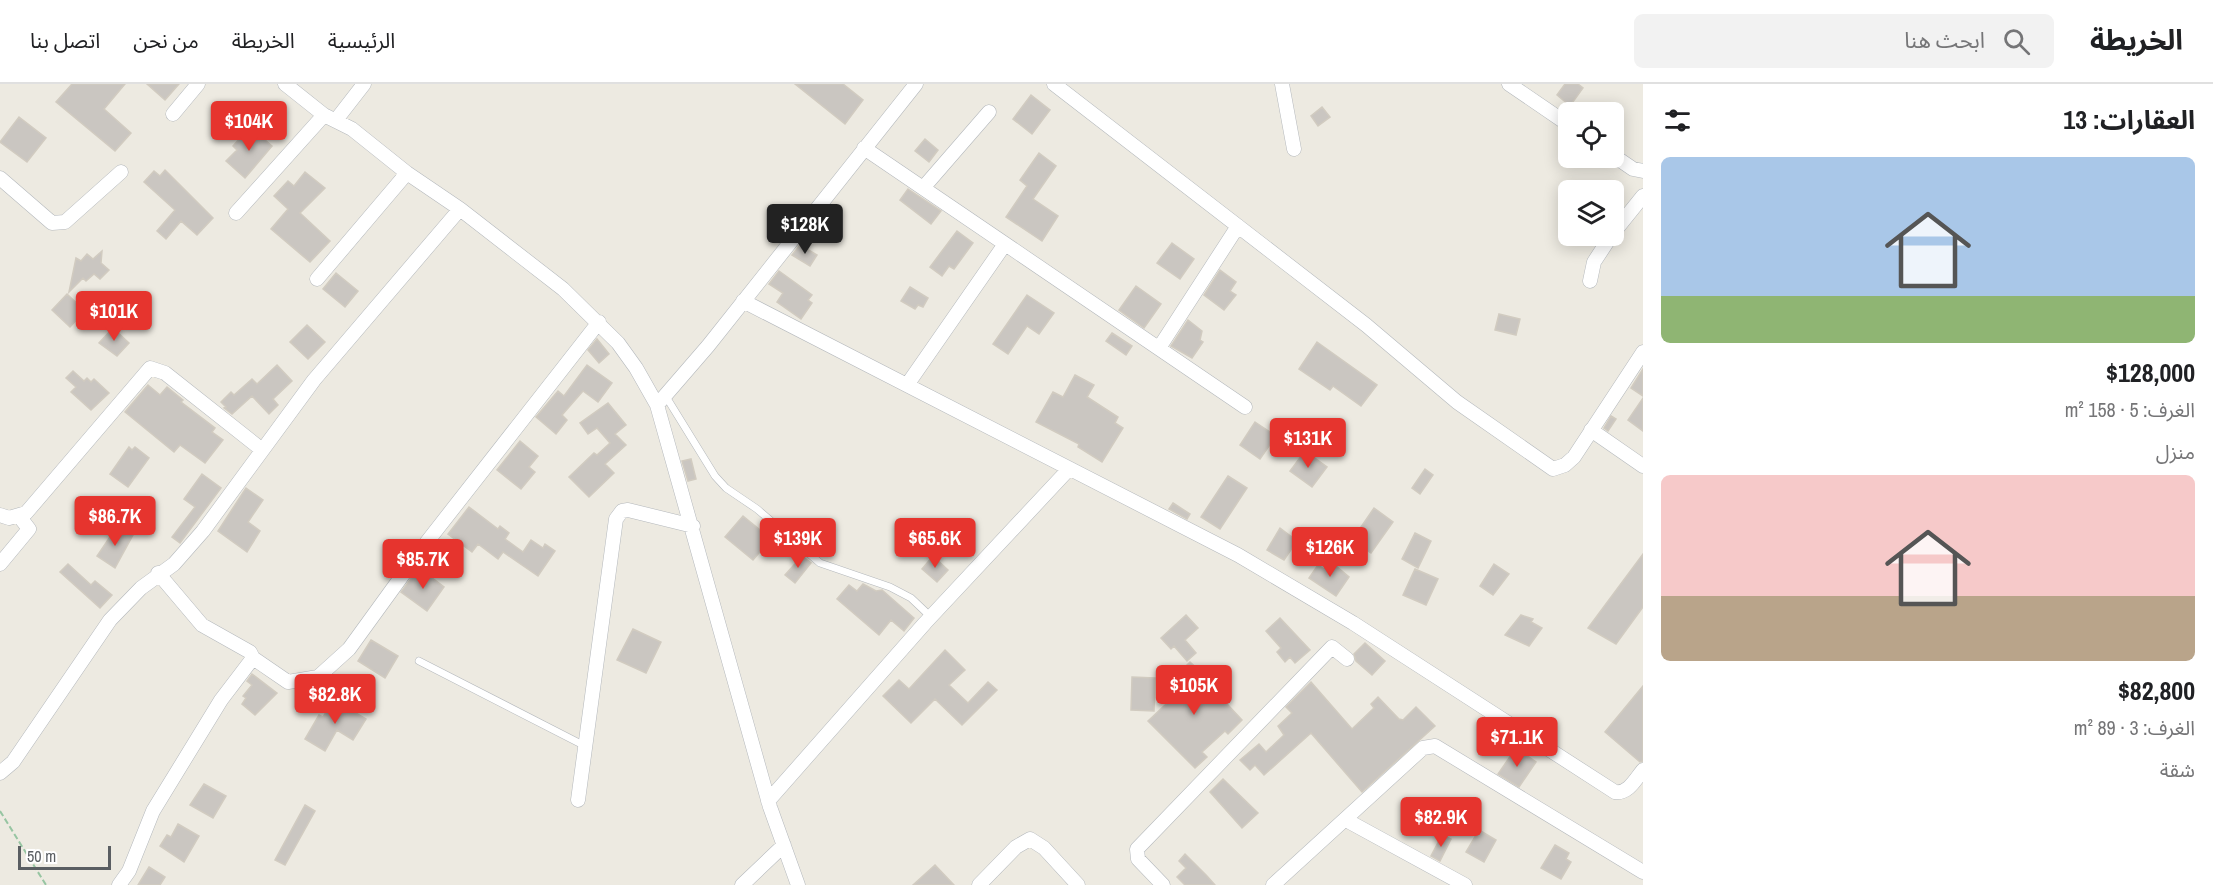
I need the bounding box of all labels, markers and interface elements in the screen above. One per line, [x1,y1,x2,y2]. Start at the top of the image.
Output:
search box [1634,14,2054,68]
text: الخريطة [2090,21,2183,59]
text: ابحث هنا [1904,25,1985,55]
icon: search [2000,25,2033,58]
text: اتصل بنا [30,26,100,55]
text: من نحن [133,26,199,55]
text: الخريطة [232,26,295,55]
text: الرئيسية [328,26,395,55]
pin: $104K [207,101,291,152]
map controls [1558,102,1624,246]
button: locate [1558,102,1624,168]
text: العقارات: 13 [2063,102,2195,137]
icon: filters [1661,104,1694,137]
text: $104K [225,107,273,134]
button: layers [1558,180,1624,246]
icon: home [1874,196,1982,304]
pin: $128K [763,204,847,255]
text: $128K [781,210,829,237]
pin: $101K [72,291,156,342]
text: $101K [90,297,138,324]
text: $128,000 [2106,355,2195,390]
text: الغرف: 5 · 158 m² [2065,396,2195,423]
pin: $131K [1266,418,1350,469]
text: $131K [1284,424,1332,451]
text: منزل [2156,438,2195,465]
pin: $86.7K [66,496,164,547]
text: $86.7K [89,502,141,529]
icon: home [1874,514,1982,622]
pin: $139K [756,518,840,569]
pin: $65.6K [886,518,984,569]
text: $139K [774,524,822,551]
text: $65.6K [909,524,961,551]
pin: $126K [1288,527,1372,578]
text: $126K [1306,533,1354,560]
pin: $85.7K [374,539,472,590]
text: $85.7K [397,545,449,572]
pin: $105K [1152,665,1236,716]
text: $105K [1170,671,1218,698]
text: $82,800 [2118,673,2195,708]
pin: $82.8K [286,674,384,725]
text: $82.8K [309,680,361,707]
text: الغرف: 3 · 89 m² [2074,714,2195,741]
pin: $71.1K [1468,717,1566,768]
text: $71.1K [1491,723,1543,750]
text: شقة [2160,756,2195,783]
pin: $82.9K [1392,797,1490,848]
text: $82.9K [1415,803,1467,830]
scale bar [18,843,111,870]
text: 50 m [27,845,56,867]

